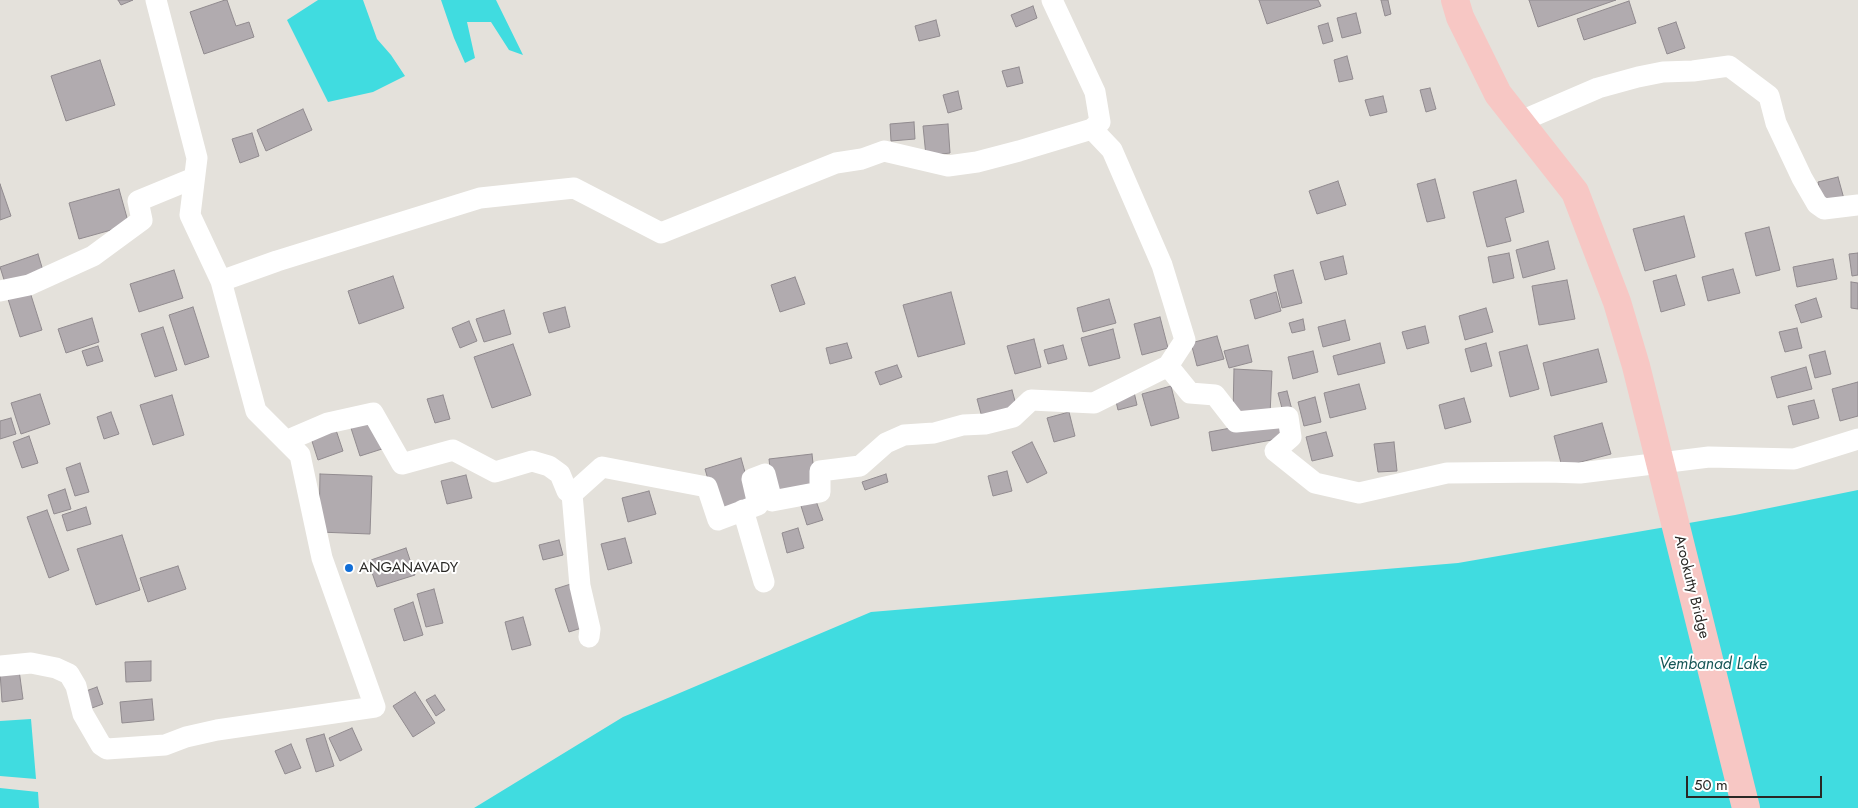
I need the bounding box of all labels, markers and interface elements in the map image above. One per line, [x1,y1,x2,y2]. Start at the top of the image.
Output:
street label: Arookutty Bridge [1669,533,1713,641]
place label: ANGANAVADY [359,559,458,577]
marker: ANGANAVADY [343,562,355,574]
water label: Vembanad Lake [1659,655,1767,675]
scale bar [1688,766,1824,798]
text: 50 m [1694,774,1728,796]

